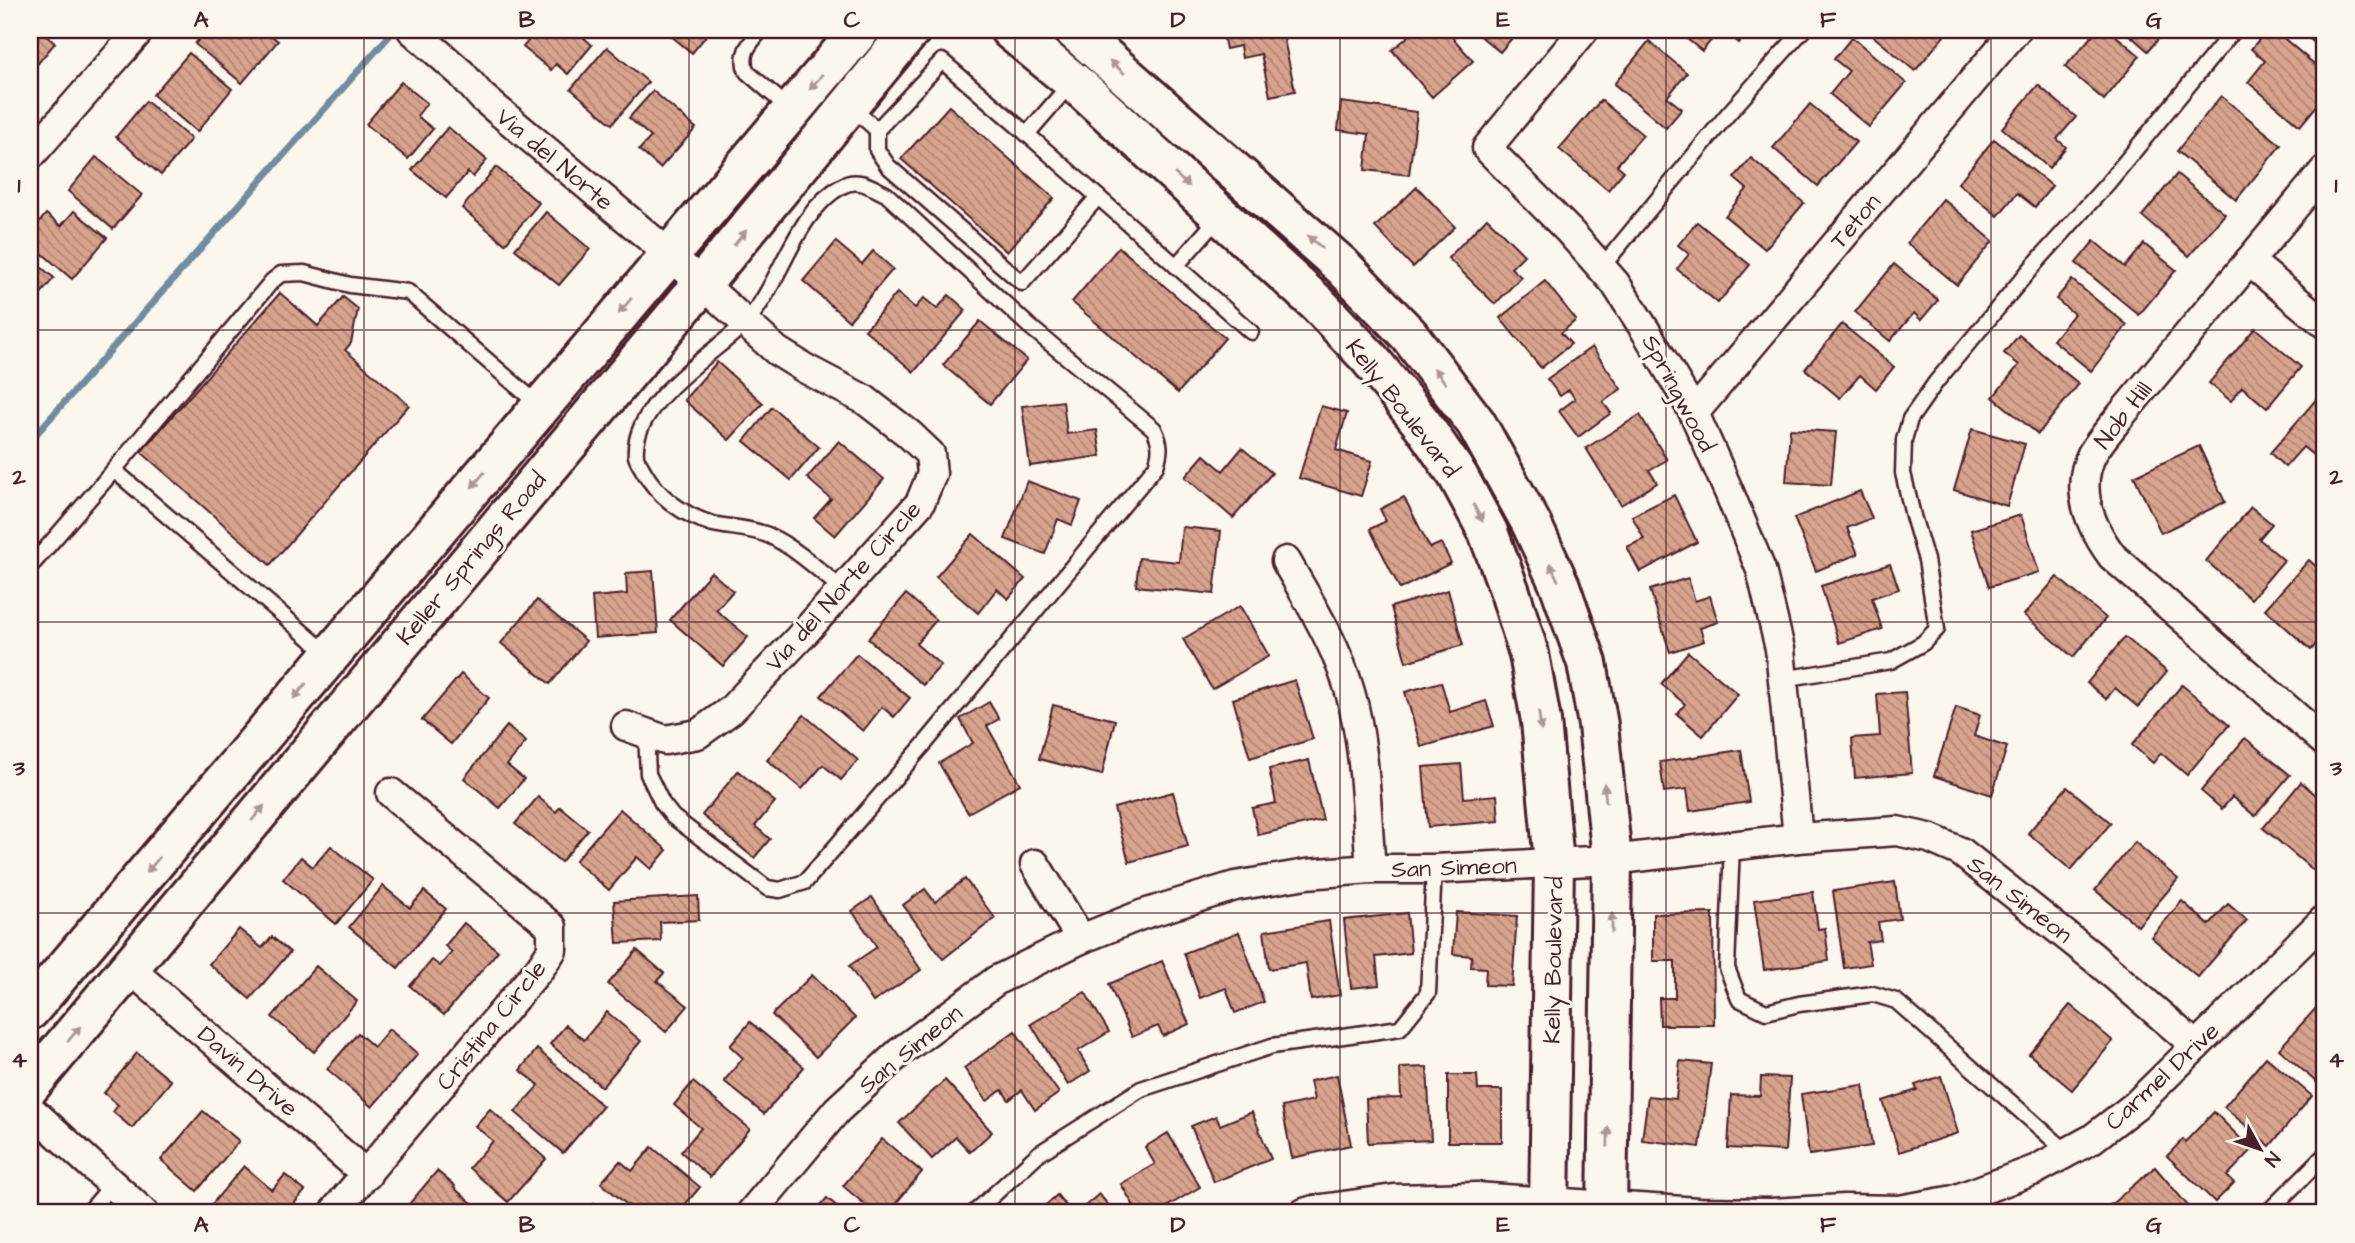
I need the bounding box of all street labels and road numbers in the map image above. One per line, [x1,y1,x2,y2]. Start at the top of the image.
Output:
street label: Via del Norte [488,101,620,219]
street label: Teton [1822,187,1889,257]
street label: Springwood [1632,329,1723,459]
street label: Kelly Boulevard [1336,332,1467,486]
street label: Nob Hill [2087,375,2161,457]
street label: Keller Springs Road [389,464,556,654]
street label: Via del Norte Circle [758,494,930,679]
street label: San Simeon [1959,848,2079,952]
street label: San Simeon [1391,849,1517,887]
street label: Kelly Boulevard [1536,876,1573,1044]
street label: Cristina Circle [429,953,555,1098]
street label: San Simeon [851,997,970,1102]
street label: Carmel Drive [2098,1015,2227,1139]
street label: Davin Drive [190,1018,305,1125]

